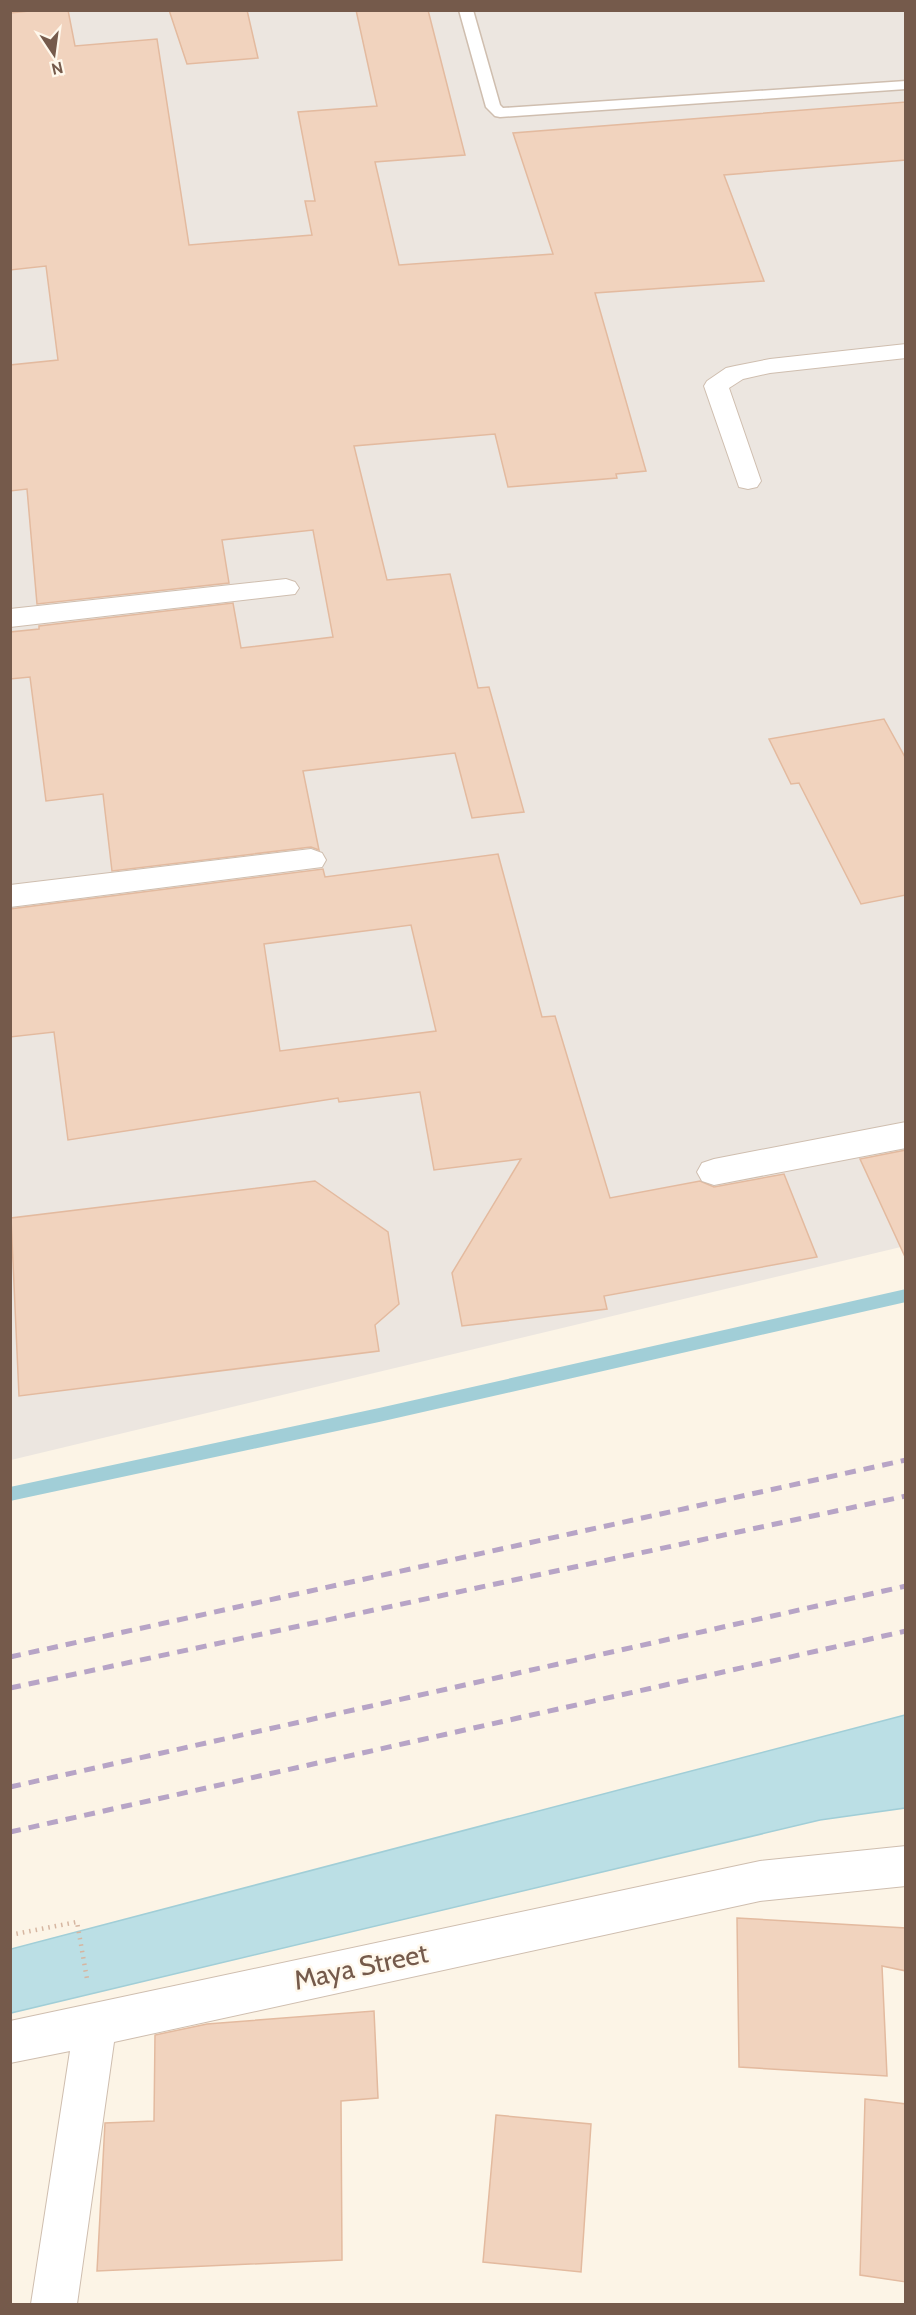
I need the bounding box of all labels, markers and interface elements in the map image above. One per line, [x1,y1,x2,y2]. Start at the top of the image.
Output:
north arrow [24,24,84,84]
text: N [50,58,65,79]
street label: Maya Street [291,1936,431,1997]

